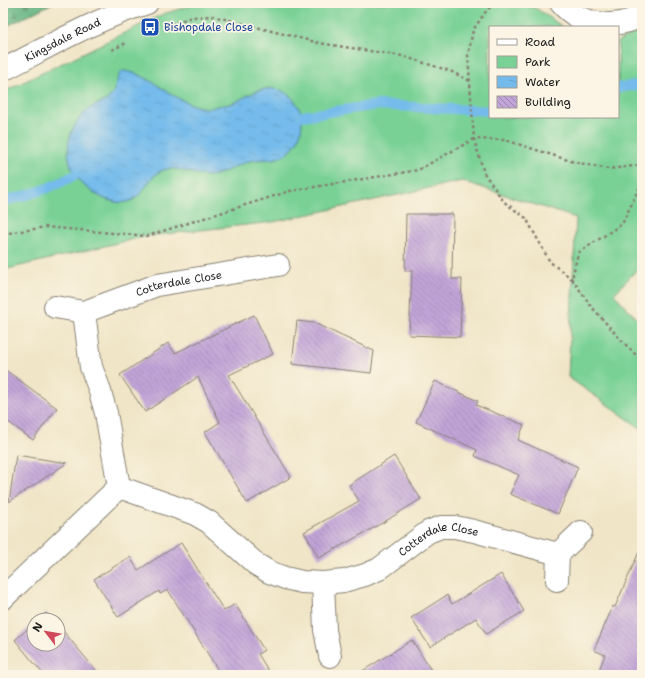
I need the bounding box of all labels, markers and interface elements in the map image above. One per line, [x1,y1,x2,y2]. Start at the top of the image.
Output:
street label: Kingsdale Road [22,14,103,65]
bus stop icon: Bishopdale Close [139,16,161,38]
place label: Bishopdale Close [164,20,253,35]
legend [489,26,619,118]
text: Road [525,34,556,50]
text: Park [525,54,551,70]
text: Water [525,74,561,90]
text: Building [525,94,571,110]
street label: Cotterdale Close [134,267,223,300]
street label: Cotterdale Close [395,520,481,560]
north arrow [26,612,66,652]
text: N [29,619,47,635]

